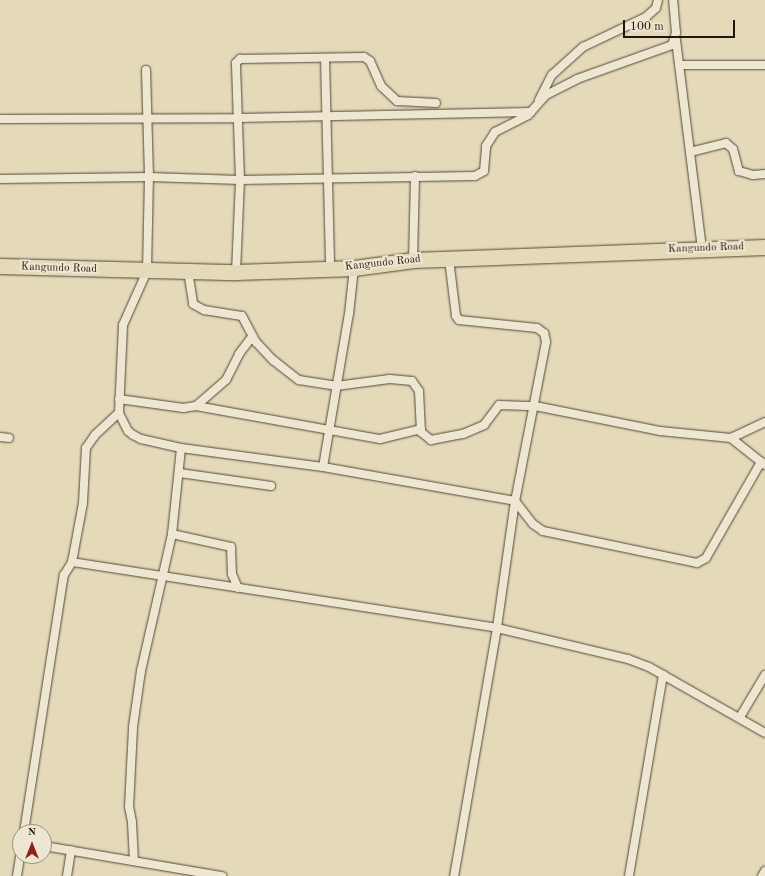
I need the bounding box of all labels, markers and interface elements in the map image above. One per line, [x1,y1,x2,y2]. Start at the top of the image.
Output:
scale bar [625,12,737,38]
text: 100 m [630,21,664,33]
street label: Kangundo Road [668,241,744,257]
street label: Kangundo Road [344,253,422,275]
street label: Kangundo Road [21,261,97,277]
north arrow [12,824,52,864]
text: N [28,827,36,838]

